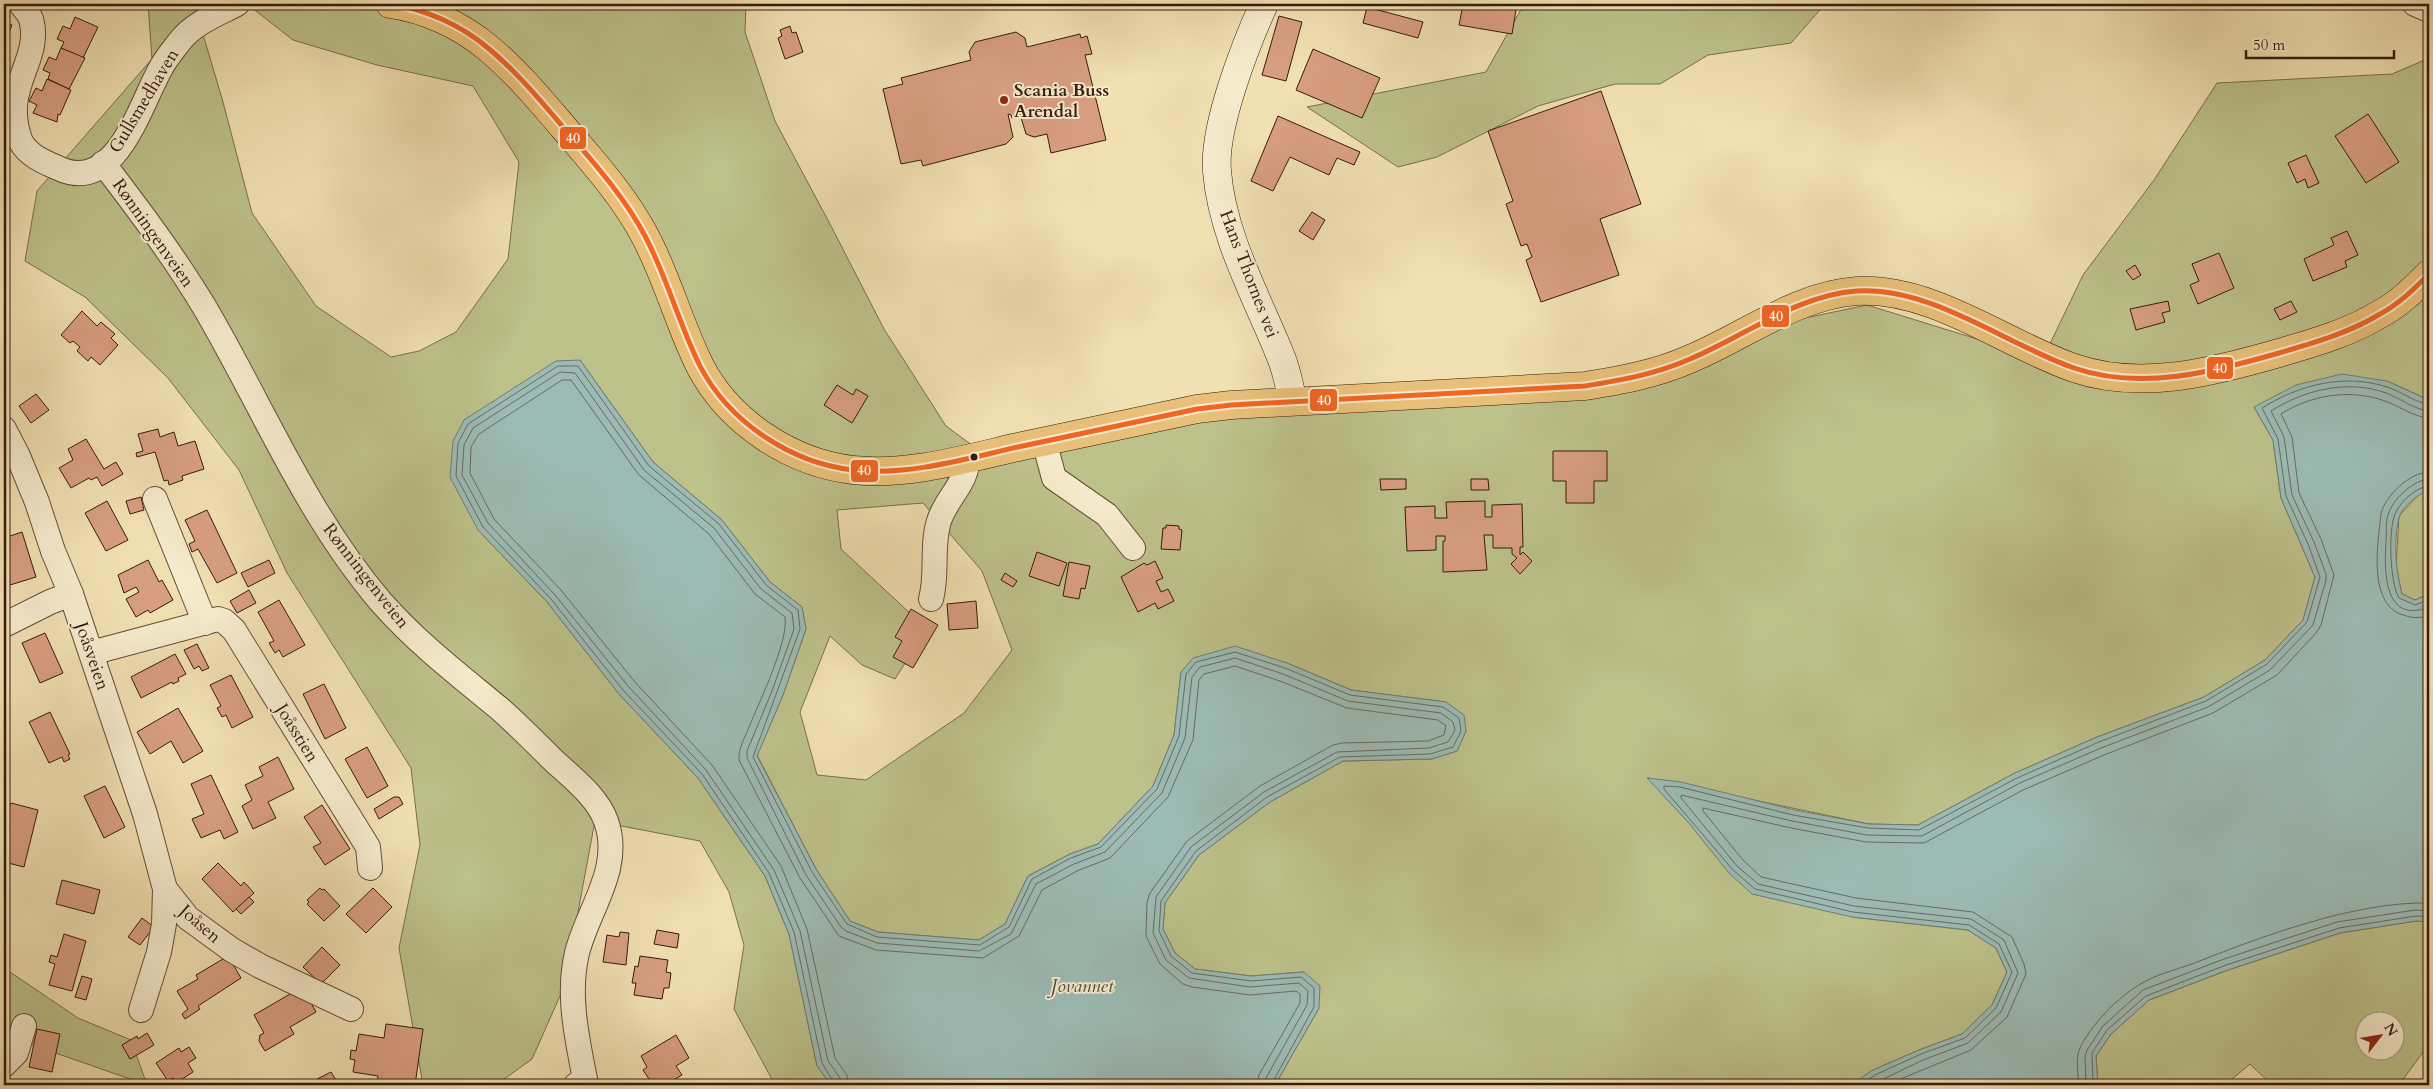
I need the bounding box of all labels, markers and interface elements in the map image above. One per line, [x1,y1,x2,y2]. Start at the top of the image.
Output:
scale bar [2246,28,2393,60]
text: 50 m [2253,35,2285,55]
street label: Gullsmedhaven [103,44,185,158]
place label: Scania Buss Arendal [1014,78,1109,124]
marker: Scania Buss Arendal [998,94,1010,106]
line badge: 40 [559,126,587,150]
text: 40 [566,129,580,148]
street label: Rønningenveien [106,174,200,293]
street label: Hans Thornes vei [1213,207,1285,341]
line badge: 40 [1761,304,1790,328]
text: 40 [1769,307,1783,326]
line badge: 40 [2206,356,2234,380]
text: 40 [2213,359,2227,378]
line badge: 40 [1309,388,1338,412]
text: 40 [1317,391,1331,410]
unlabelled marker [969,452,979,462]
line badge: 40 [850,459,879,483]
text: 40 [857,461,871,480]
street label: Rønningenveien [317,518,416,635]
street label: Joåsveien [68,616,116,694]
street label: Joåsstien [268,696,325,768]
street label: Joåsen [171,897,227,950]
water label: Jovannet [1047,973,1114,999]
north arrow [2356,1012,2406,1062]
text: N [2379,1019,2402,1040]

